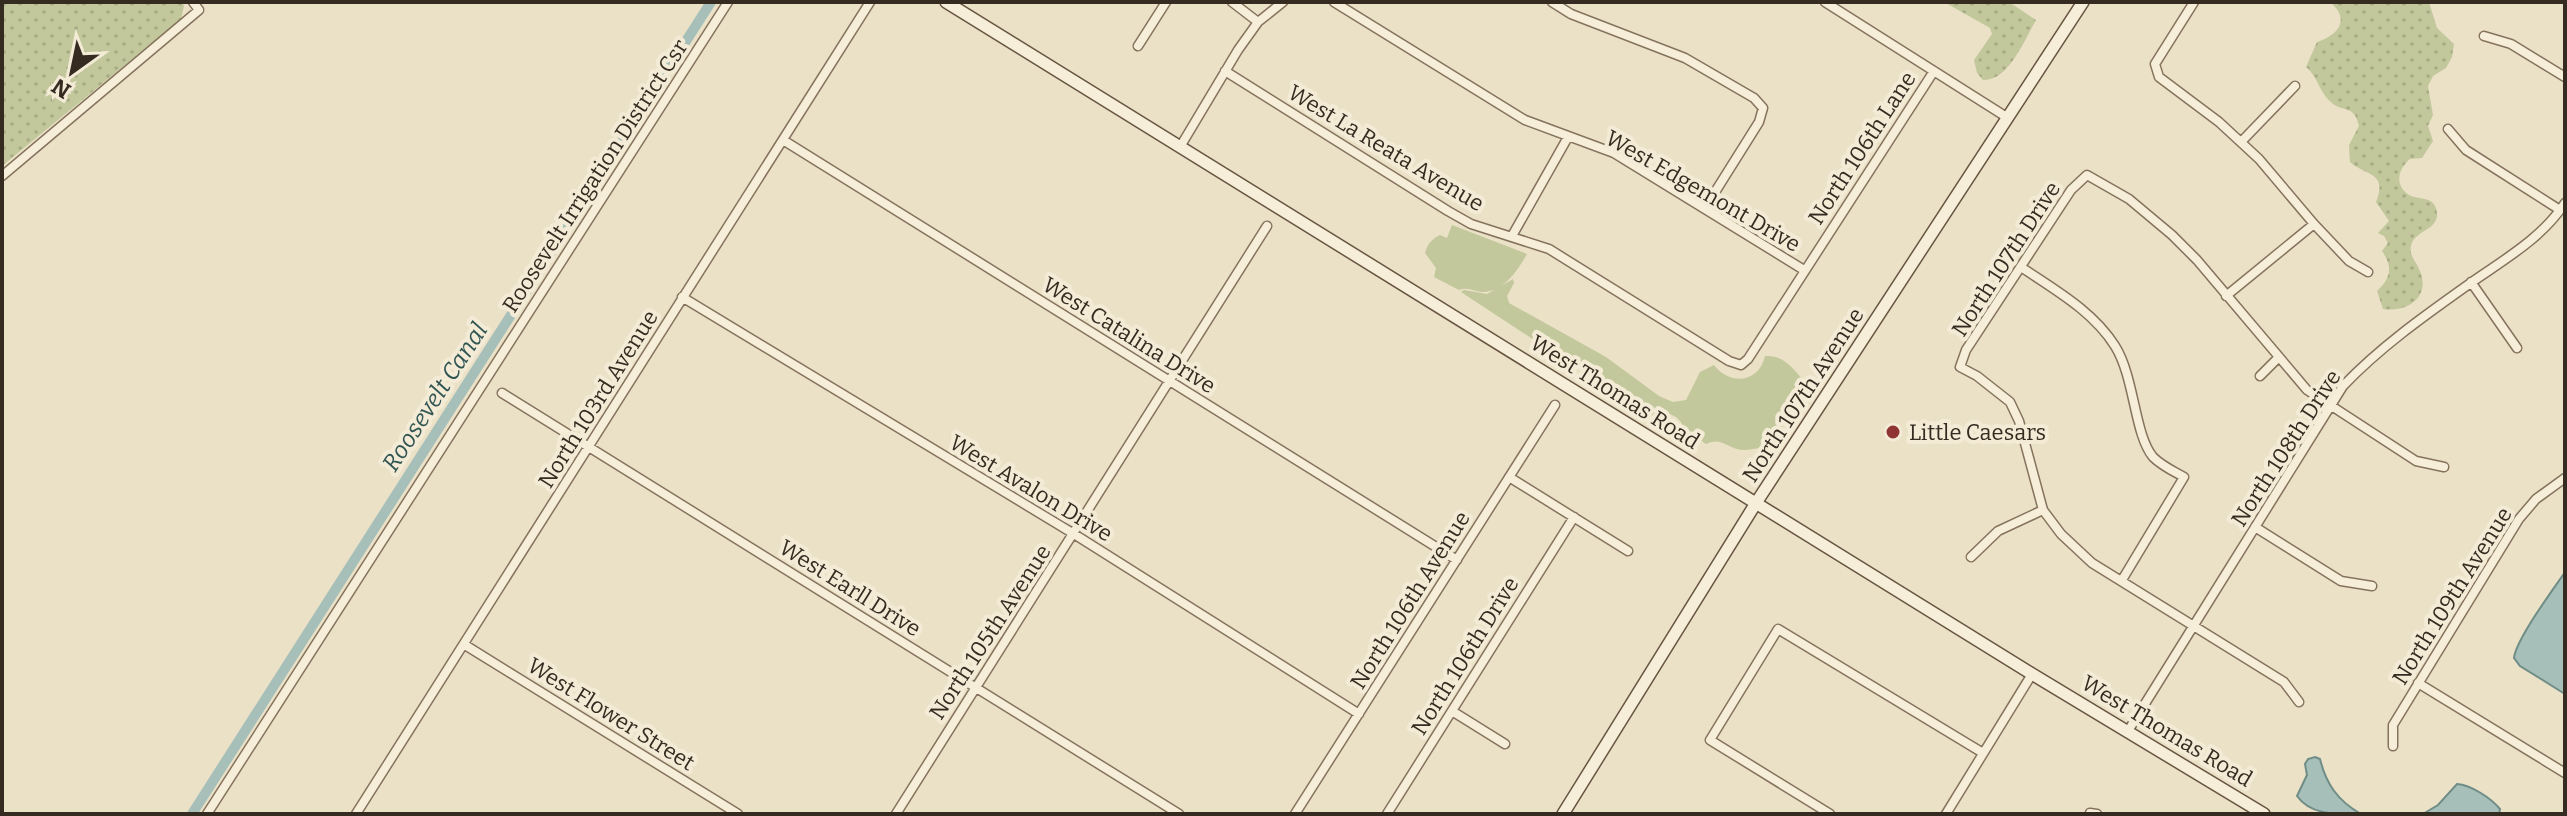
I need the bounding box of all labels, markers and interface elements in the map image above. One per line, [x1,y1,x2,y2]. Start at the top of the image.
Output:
north arrow [32,32,112,112]
street label: Roosevelt Irrigation District Csr [497,34,694,318]
street label: North 106th Lane [1803,66,1921,230]
text: N [47,72,76,104]
street label: West La Reata Avenue [1283,79,1489,217]
street label: West Edgemont Drive [1601,124,1805,258]
street label: North 107th Drive [1946,176,2066,342]
street label: West Catalina Drive [1038,271,1220,399]
street label: North 107th Avenue [1737,303,1869,487]
street label: North 103rd Avenue [532,305,664,493]
water label: Roosevelt Canal [377,318,493,476]
street label: West Thomas Road [1525,329,1705,455]
street label: North 108th Drive [2225,365,2347,531]
place label: Little Caesars [1909,419,2046,446]
marker: Little Caesars [1884,423,1902,441]
street label: West Avalon Drive [945,429,1117,547]
street label: North 109th Avenue [2386,502,2518,690]
street label: North 106th Avenue [1344,506,1476,694]
street label: West Earll Drive [774,534,926,642]
street label: North 105th Avenue [923,539,1057,725]
street label: North 106th Drive [1406,572,1524,740]
street label: West Flower Street [522,652,700,776]
street label: West Thomas Road [2077,669,2257,793]

